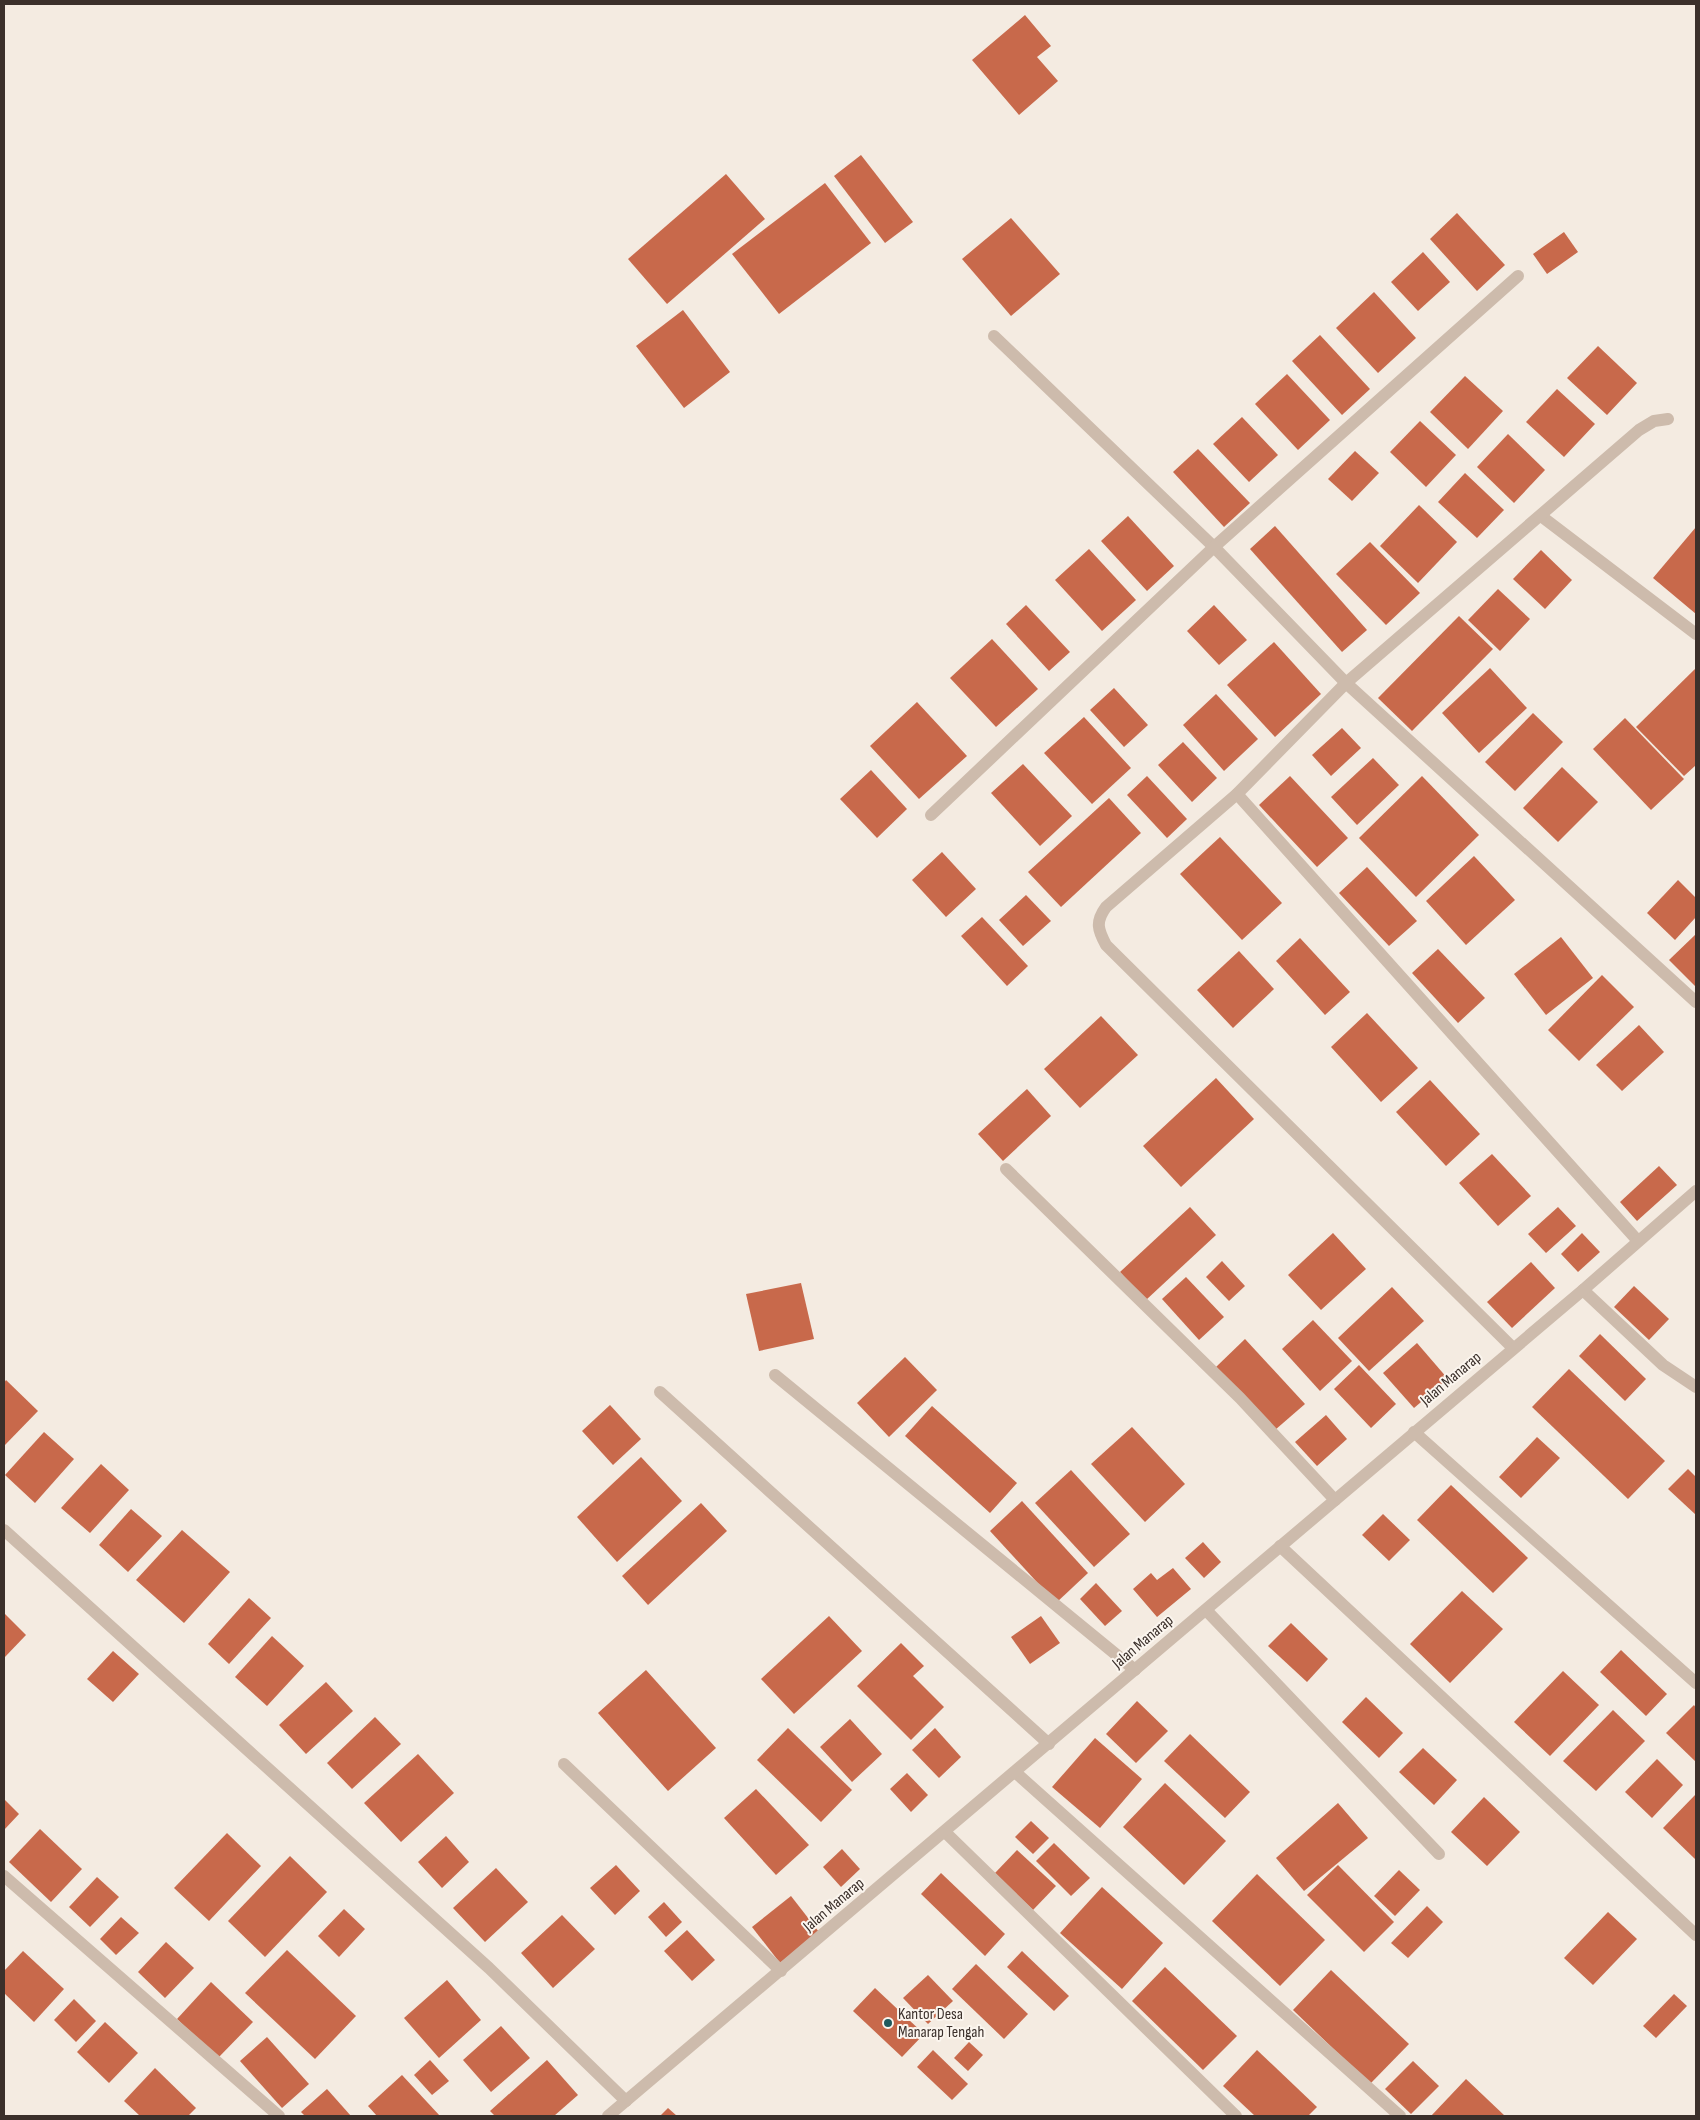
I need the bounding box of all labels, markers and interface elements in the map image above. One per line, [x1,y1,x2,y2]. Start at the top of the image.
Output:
street label: Jalan Manarap [1416,1348,1485,1411]
street label: Jalan Manarap [1108,1611,1177,1674]
street label: Jalan Manarap [799,1874,868,1937]
place label: Kantor Desa Manarap Tengah [898,2005,984,2042]
marker: Kantor Desa Manarap Tengah [882,2017,894,2029]

